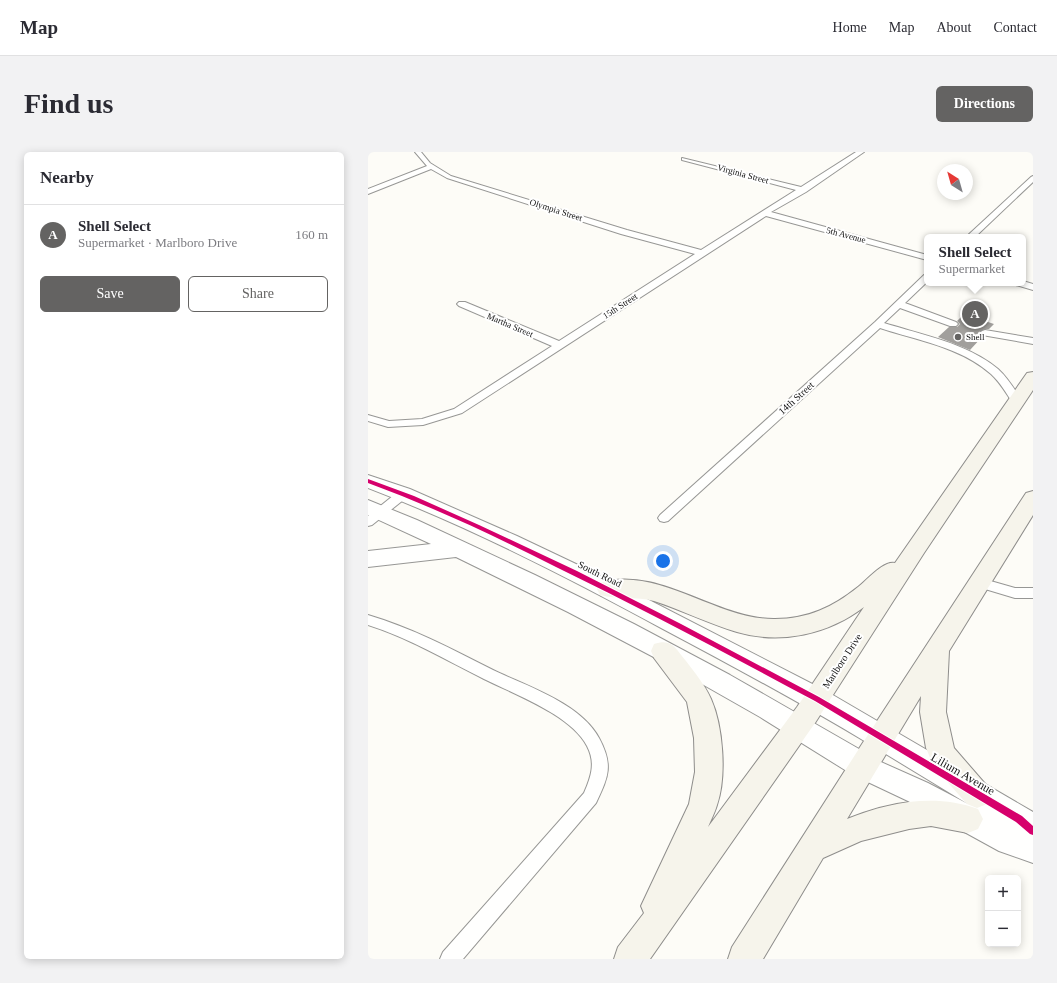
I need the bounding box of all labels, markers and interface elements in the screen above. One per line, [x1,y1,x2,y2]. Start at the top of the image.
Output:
text: Map [20,17,58,38]
text: Home [833,20,867,35]
text: Map [889,20,914,35]
text: About [936,20,971,35]
text: Contact [993,20,1037,35]
button: Directions [936,86,1033,122]
text: Find us [24,88,114,119]
street label: Virginia Street [716,162,770,186]
north arrow [937,164,973,200]
text: Nearby [40,168,94,187]
street label: Olympia Street [528,197,584,223]
text: Shell Select [78,218,151,234]
street label: 5th Avenue [825,225,867,245]
text: A [48,227,58,242]
text: 160 m [295,227,328,242]
popup [924,234,1026,286]
text: Supermarket · Marlboro Drive [78,235,237,250]
text: Shell Select [939,244,1011,260]
text: Supermarket [939,261,1005,276]
button: Save [40,276,180,312]
button: Share [188,276,328,312]
street label: 15th Street [601,291,640,321]
pin: A [962,299,988,329]
street label: Martha Street [485,311,535,339]
marker: Shell [953,332,963,342]
place label: Shell [966,332,985,342]
street label: 14th Street [776,379,816,417]
your location [653,551,673,571]
street label: South Road [576,559,624,589]
street label: Marlboro Drive [820,631,864,690]
street label: Lilium Avenue [929,750,997,798]
map controls [985,875,1021,947]
button: + [985,875,1021,911]
button: − [985,911,1021,947]

